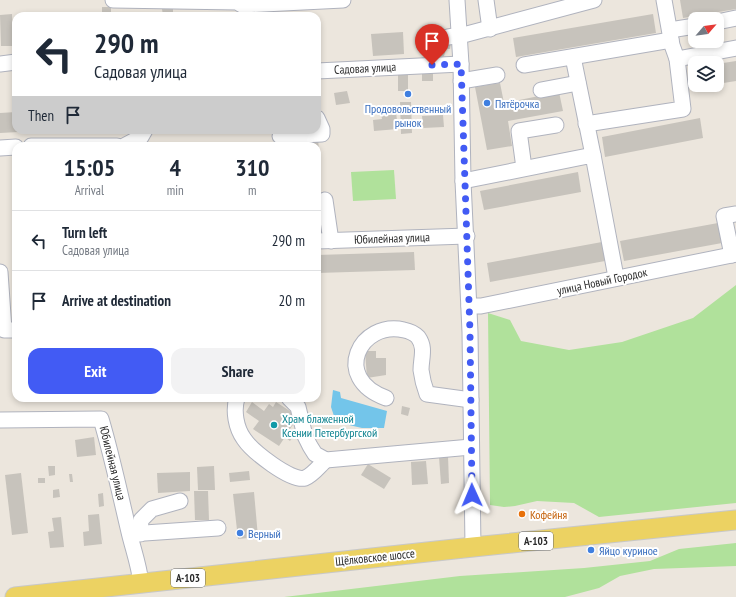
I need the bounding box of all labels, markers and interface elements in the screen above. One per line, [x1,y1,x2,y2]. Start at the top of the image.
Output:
north arrow [688,12,724,48]
map controls [688,12,724,92]
text: 290 m [94,24,158,61]
pin [415,24,449,65]
icon: left [28,28,80,80]
icon: arrive [421,30,443,52]
button: layers [688,56,724,92]
street label: Садовая улица [334,59,397,77]
text: Садовая улица [94,60,187,83]
marker: Продовольственный рынок [403,89,413,99]
place label: Пятёрочка [495,96,539,111]
marker: Пятёрочка [482,98,492,108]
place label: Продовольственный рынок [365,101,451,130]
icon: arrive [62,104,84,126]
text: Then [28,106,54,125]
text: 15:05 [63,152,115,183]
text: 4 [169,152,181,183]
text: 310 [235,152,270,183]
text: Arrival [75,182,104,199]
text: min [167,182,184,199]
text: m [248,182,257,199]
text: Turn left [62,223,107,242]
street label: Юбилейная улица [354,229,430,247]
icon: left [28,230,50,252]
text: 290 m [272,231,305,250]
text: Садовая улица [62,242,129,259]
street label: улица Новый Городок [556,264,649,298]
icon: arrive [28,290,50,312]
text: Arrive at destination [62,291,171,310]
text: 20 m [279,291,305,310]
button: Exit [28,348,163,394]
button: Share [171,348,305,394]
place label: Храм блаженной Ксении Петербургской [282,411,377,440]
marker: Храм блаженной Ксении Петербургской [269,420,279,430]
street label: Юбилейная улица [97,424,130,502]
position arrow [451,474,493,516]
place label: Кофейня [530,507,568,522]
marker: Кофейня [517,509,527,519]
place label: Верный [248,526,281,541]
marker: Верный [235,528,245,538]
road number: А-103 [519,532,553,550]
place label: Яйцо куриное [599,543,658,558]
street label: Щёлковское шоссе [335,545,416,569]
marker: Яйцо куриное [586,545,596,555]
road number: А-103 [171,569,205,587]

